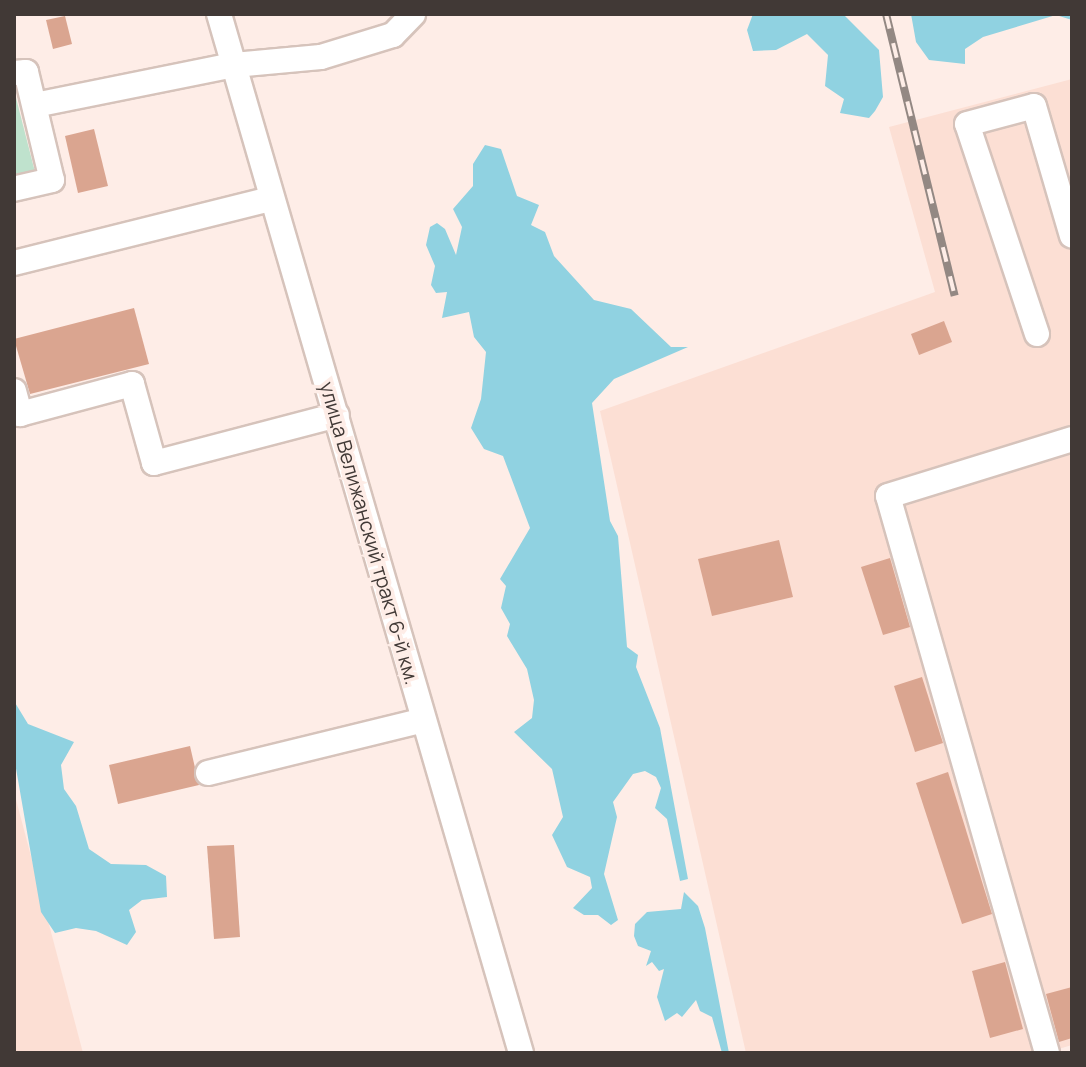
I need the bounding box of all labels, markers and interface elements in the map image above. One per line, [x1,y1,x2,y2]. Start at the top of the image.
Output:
street label: улица Велижанский тракт 6-й км. [315,379,425,687]

